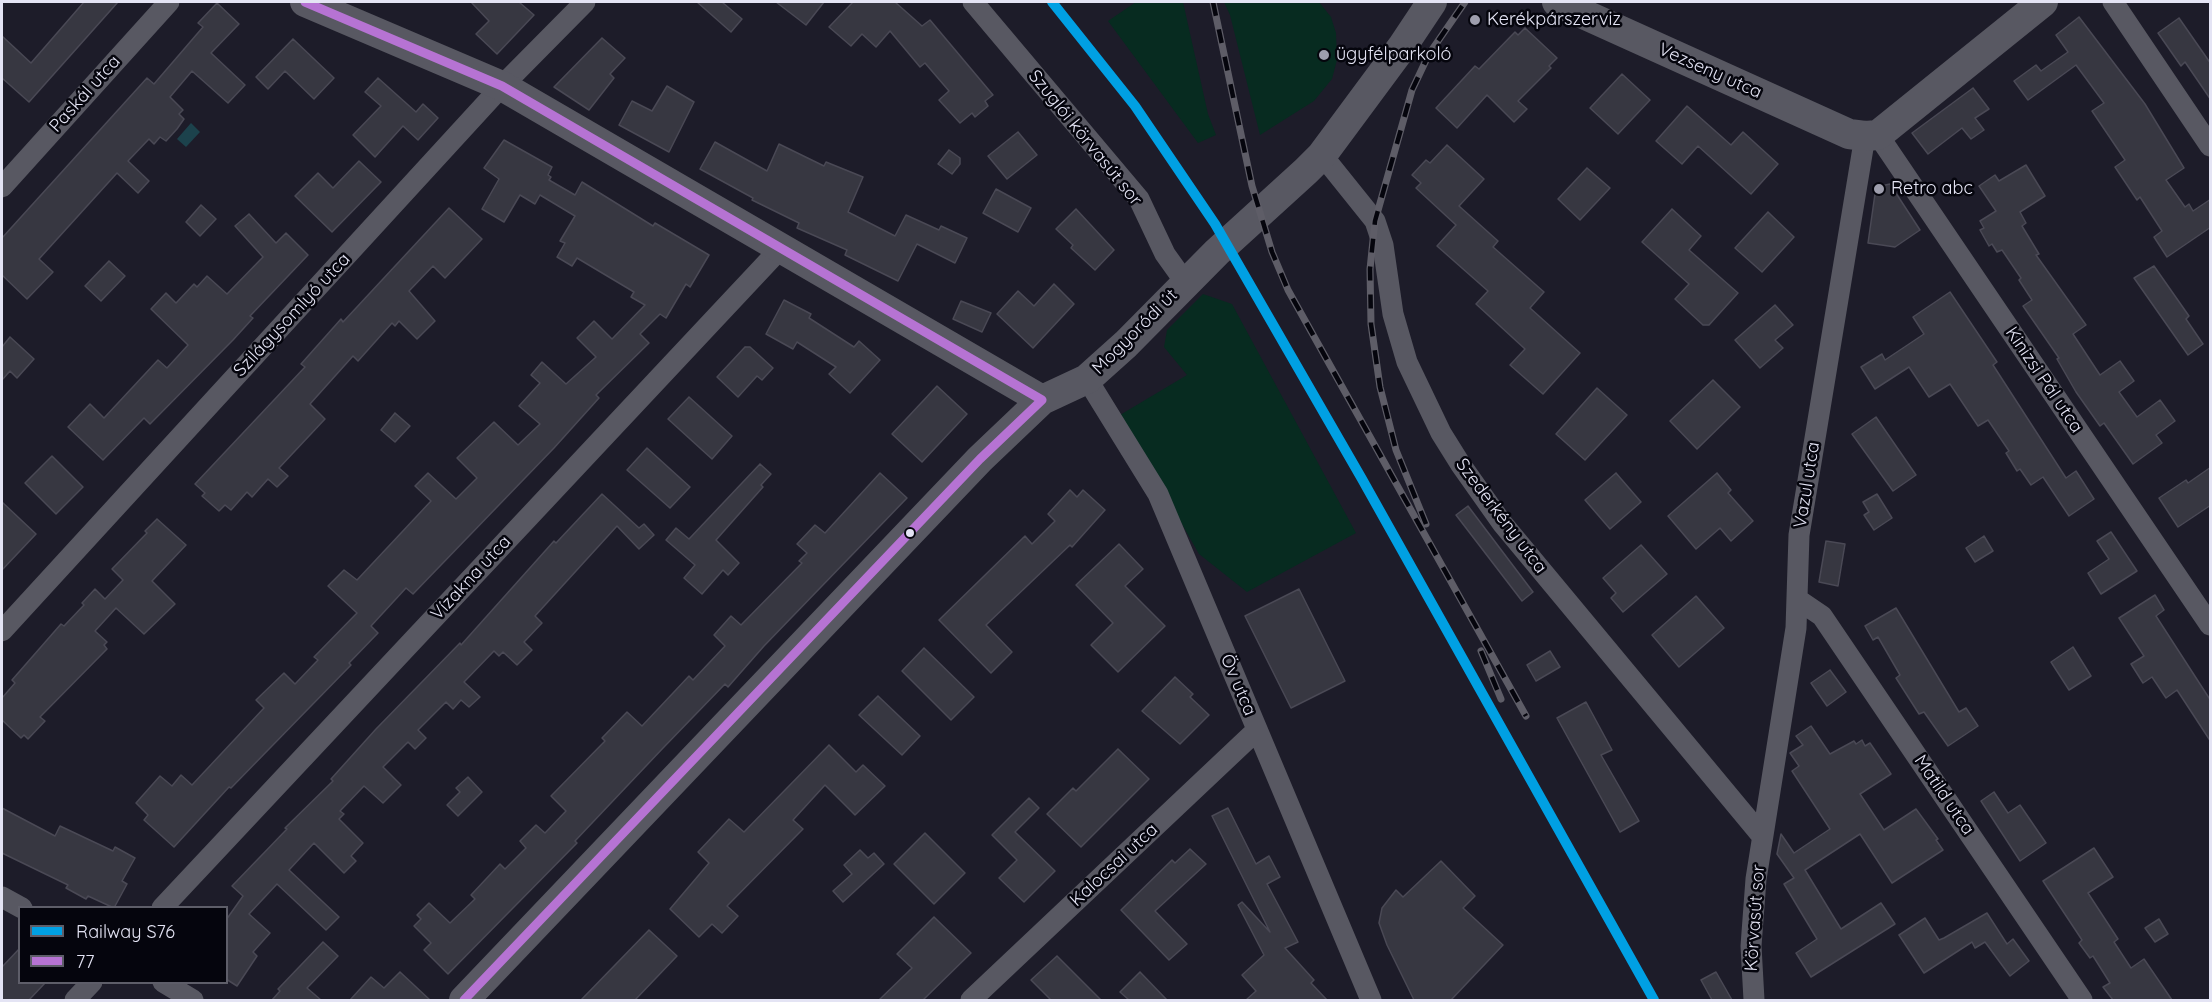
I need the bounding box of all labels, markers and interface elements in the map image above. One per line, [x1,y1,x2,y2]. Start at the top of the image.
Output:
place label: Kerékpárszerviz [1487,9,1621,31]
marker: Kerékpárszerviz [1468,13,1482,27]
street label: Vezseny utca [1655,39,1765,103]
place label: ügyfélparkoló [1336,44,1451,66]
marker: ügyfélparkoló [1317,48,1331,62]
street label: Paskál utca [45,51,125,137]
street label: Szuglói körvasút sor [1024,66,1146,210]
place label: Retro abc [1891,178,1973,200]
marker: Retro abc [1872,182,1886,196]
street label: Szilágysomlyó utca [229,249,355,381]
street label: Mogyoródi út [1088,285,1182,379]
street label: Kinizsi Pál utca [2001,323,2087,437]
street label: Vazul utca [1790,440,1824,530]
street label: Szederkény utca [1451,454,1551,578]
unlabelled marker [904,527,916,539]
street label: Vízakna utca [426,531,516,625]
street label: Öv utca [1215,651,1261,719]
street label: Matild utca [1909,751,1979,839]
street label: Kalocsai utca [1066,819,1162,911]
street label: Körvasút sor [1740,864,1770,972]
legend [18,906,228,984]
text: Railway S76 [76,920,175,943]
text: 77 [76,950,94,973]

